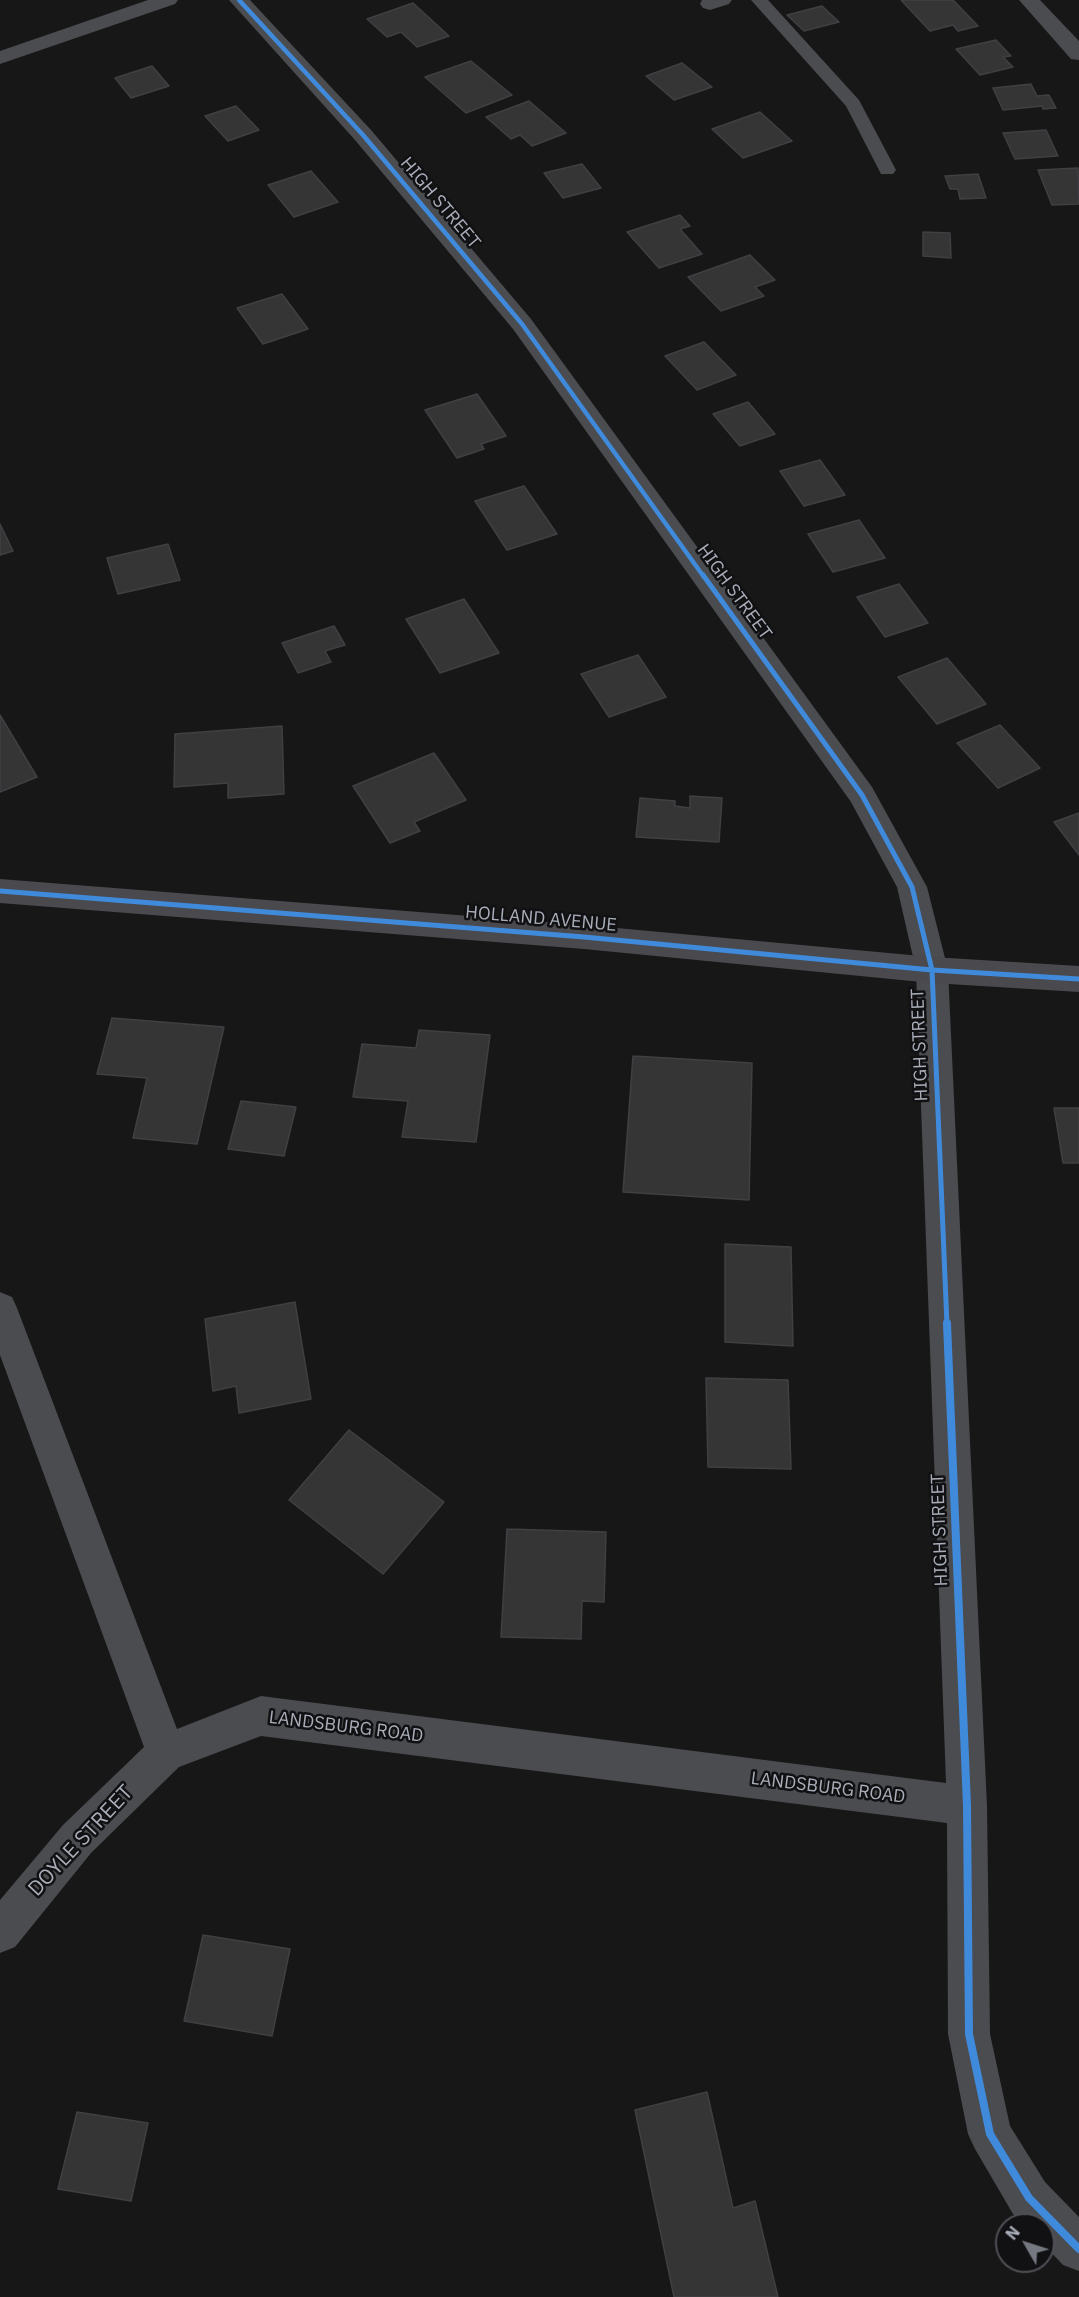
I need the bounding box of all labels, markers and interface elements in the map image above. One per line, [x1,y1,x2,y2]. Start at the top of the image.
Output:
street label: HIGH STREET [395,153,485,253]
street label: HIGH STREET [692,540,776,644]
street label: HOLLAND AVENUE [464,902,618,936]
street label: HIGH STREET [907,988,933,1102]
street label: HIGH STREET [927,1473,953,1587]
street label: LANDSBURG ROAD [267,1707,425,1747]
street label: LANDSBURG ROAD [749,1768,907,1808]
street label: DOYLE STREET [23,1780,139,1902]
north arrow [995,2213,1055,2273]
text: N [1001,2222,1024,2244]

